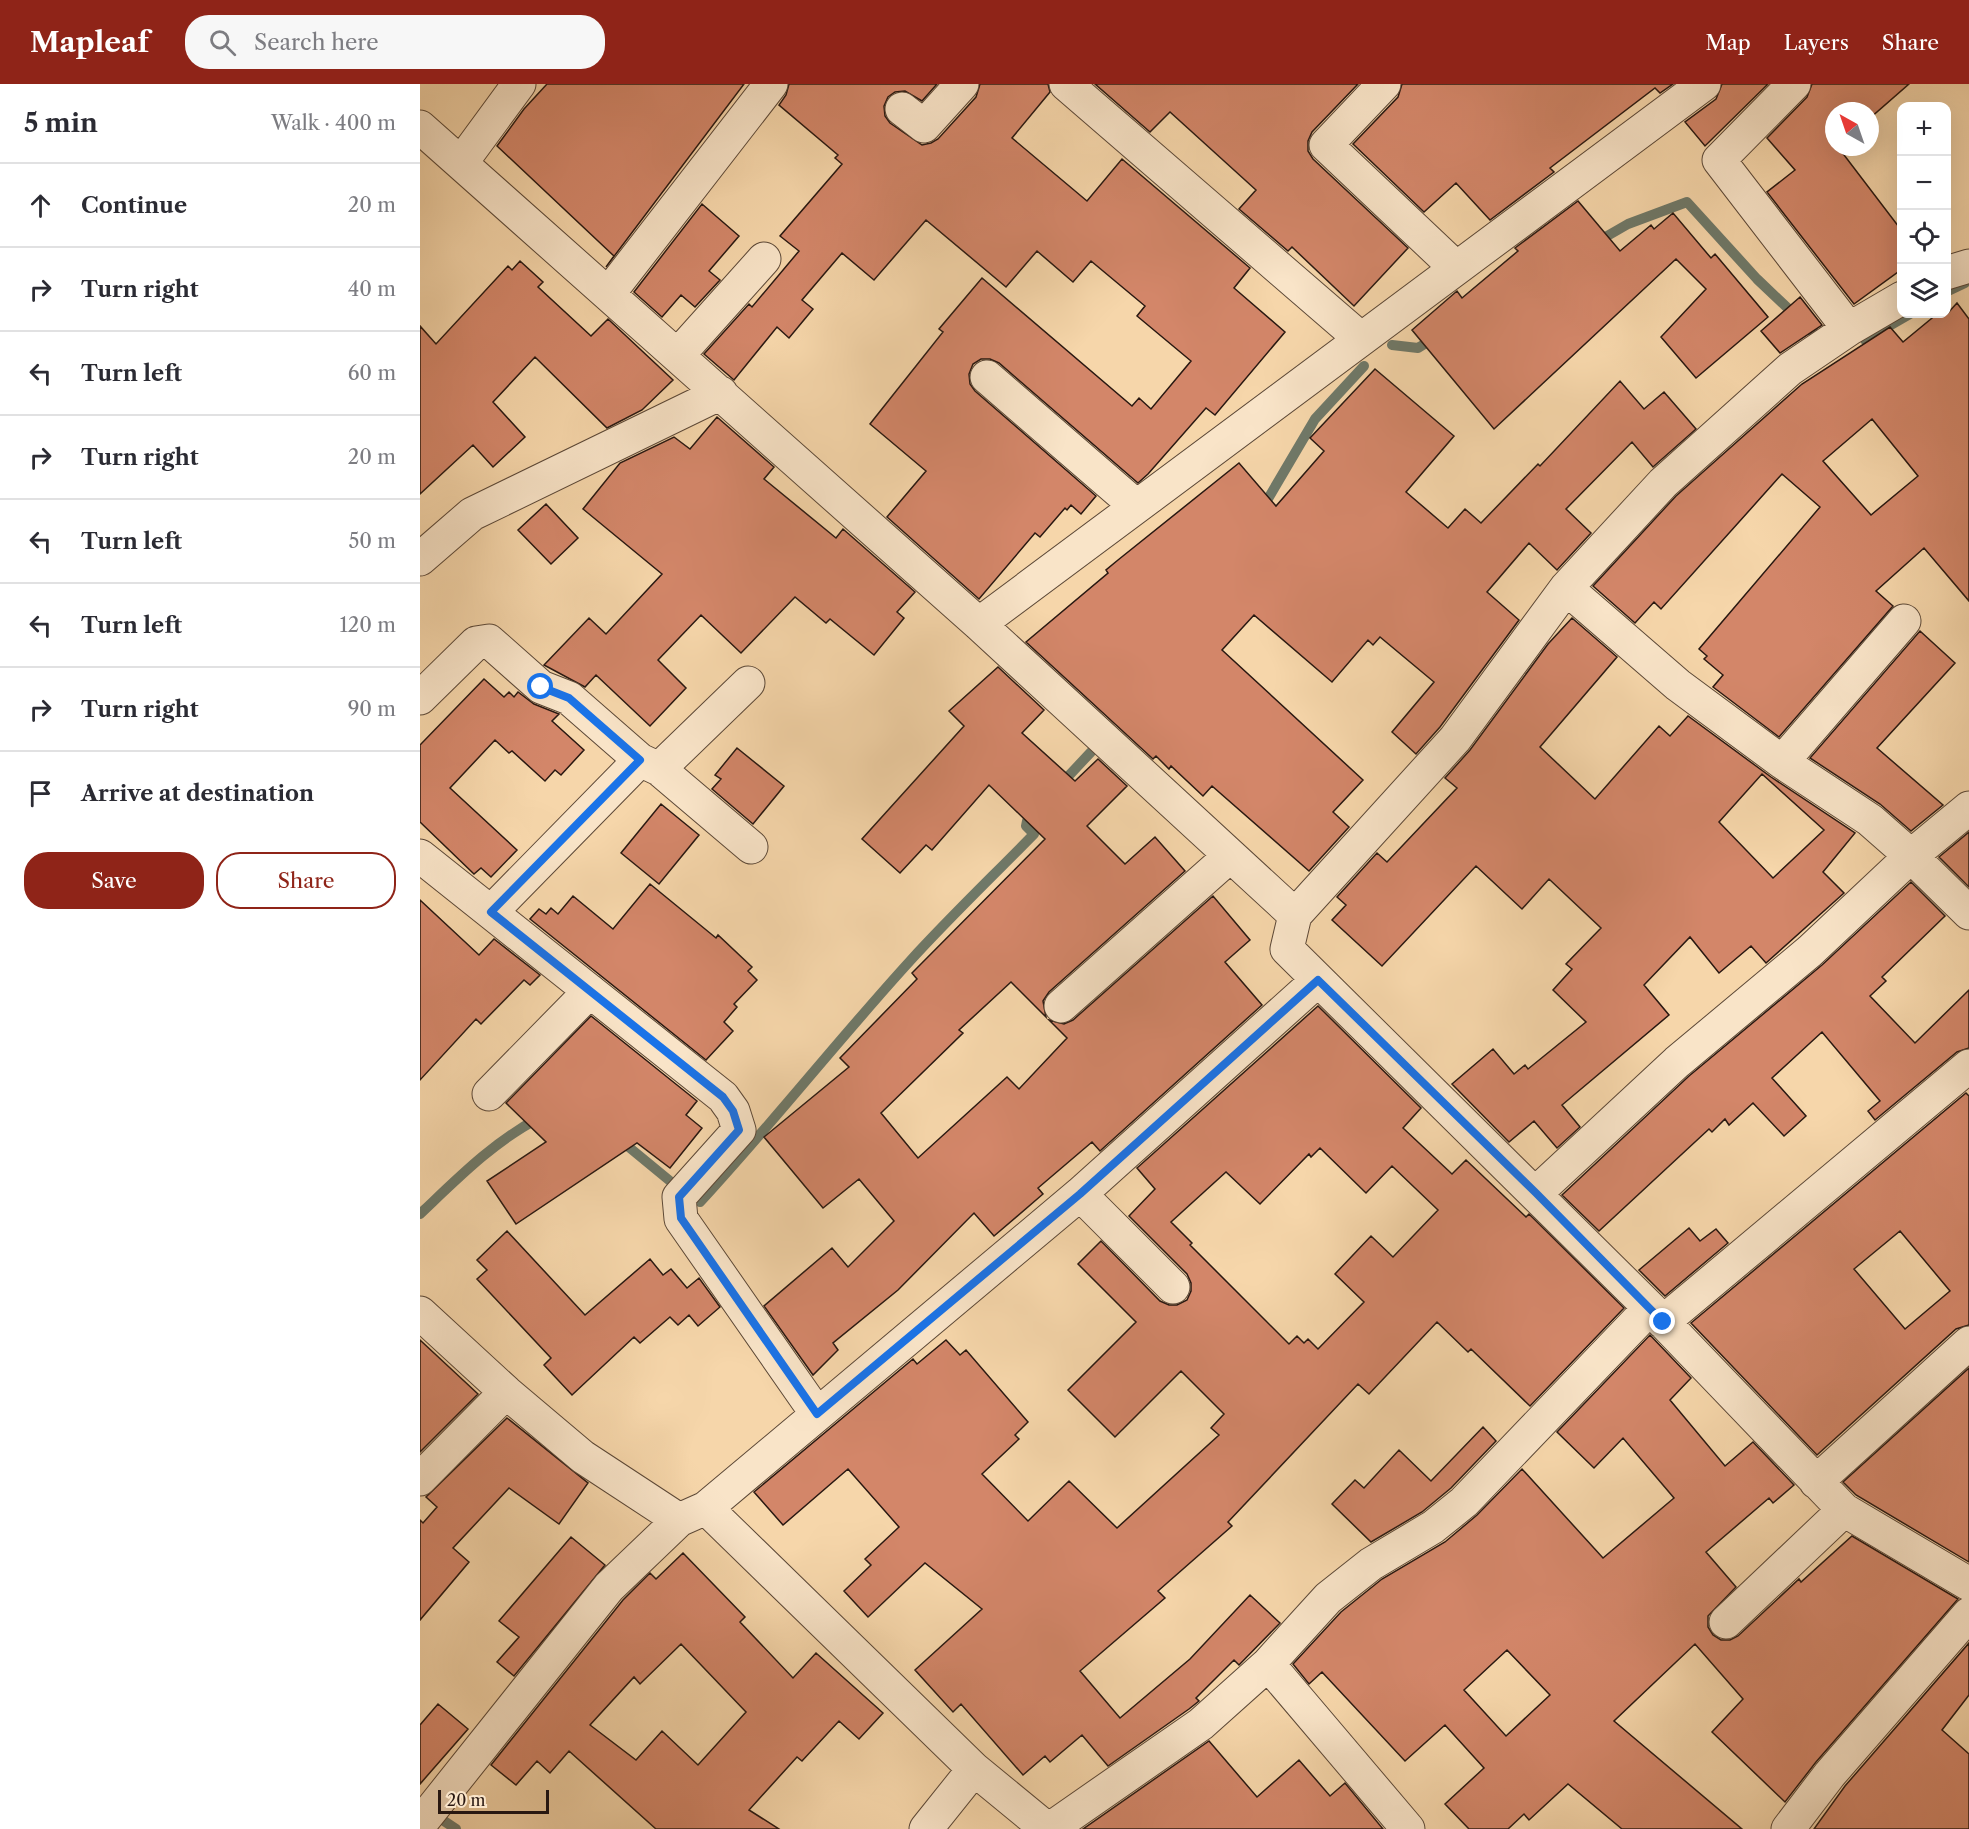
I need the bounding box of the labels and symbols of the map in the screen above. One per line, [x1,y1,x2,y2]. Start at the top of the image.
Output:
north arrow [1825,102,1879,156]
route start [527,673,553,699]
route end [1649,1308,1675,1334]
scale bar [438,1787,549,1814]

